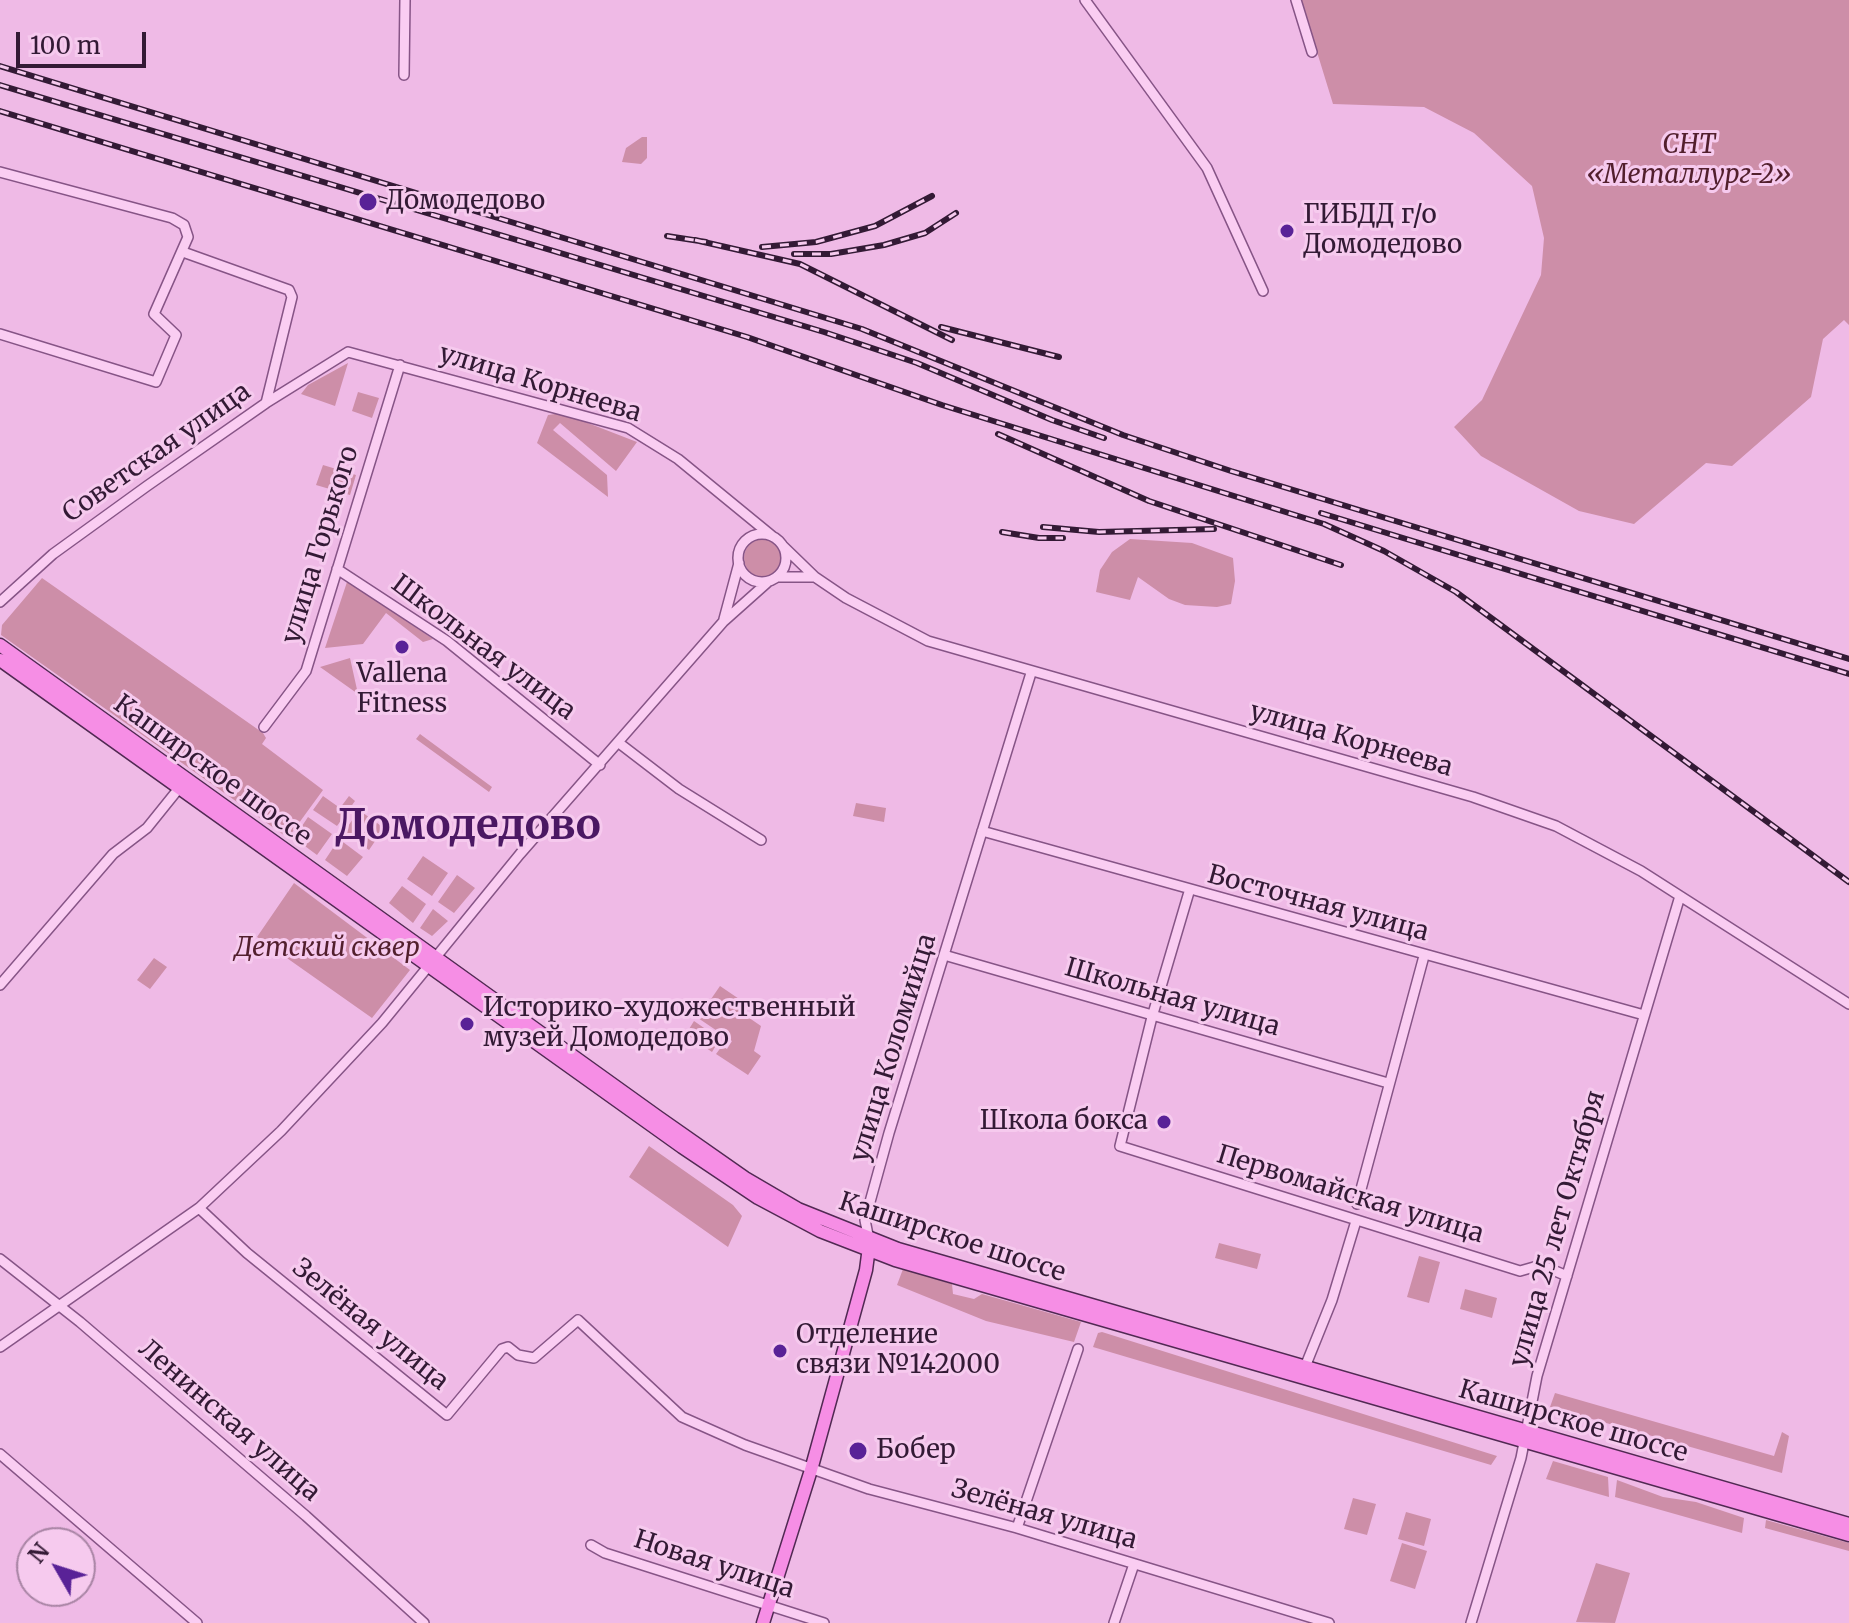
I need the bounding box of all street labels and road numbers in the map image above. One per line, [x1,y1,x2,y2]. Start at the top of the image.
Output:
street label: улица Корнеева [435,338,645,430]
street label: Советская улица [57,377,257,529]
street label: улица Горького [276,442,366,648]
street label: Школьная улица [385,569,581,727]
street label: Каширское шоссе [107,689,317,853]
street label: улица Корнеева [1246,696,1456,784]
street label: Восточная улица [1204,859,1432,949]
street label: улица Коломийца [844,930,944,1166]
street label: Школьная улица [1061,952,1283,1044]
street label: улица 25 лет Октября [1504,1087,1612,1371]
street label: Первомайская улица [1213,1140,1487,1250]
street label: Каширское шоссе [835,1187,1069,1289]
street label: Зелёная улица [286,1253,454,1397]
street label: Ленинская улица [132,1334,326,1508]
street label: Каширское шоссе [1455,1374,1691,1470]
street label: Зелёная улица [948,1474,1140,1556]
street label: Новая улица [630,1524,798,1606]

